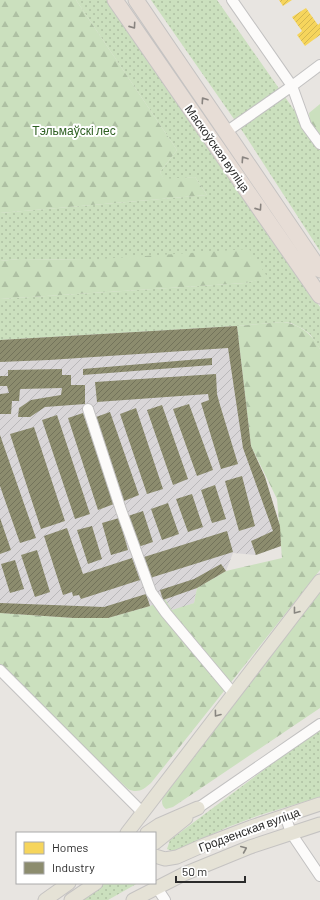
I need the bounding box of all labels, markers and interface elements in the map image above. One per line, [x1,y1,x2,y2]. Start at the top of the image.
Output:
one-way arrow [128,22,136,29]
one-way arrow [201,97,209,104]
street label: Маскоўская вуліца [182,102,253,195]
park label: Тэльмаўскі лес [32,123,116,138]
one-way arrow [241,156,249,163]
one-way arrow [254,204,262,211]
one-way arrow [294,607,301,614]
one-way arrow [215,710,222,717]
street label: Гродзенская вуліца [196,804,302,855]
legend [16,832,156,884]
text: Homes [52,840,89,854]
one-way arrow [240,846,247,854]
scale bar [176,858,245,884]
text: Industry [52,860,95,874]
text: 50 m [182,864,207,878]

